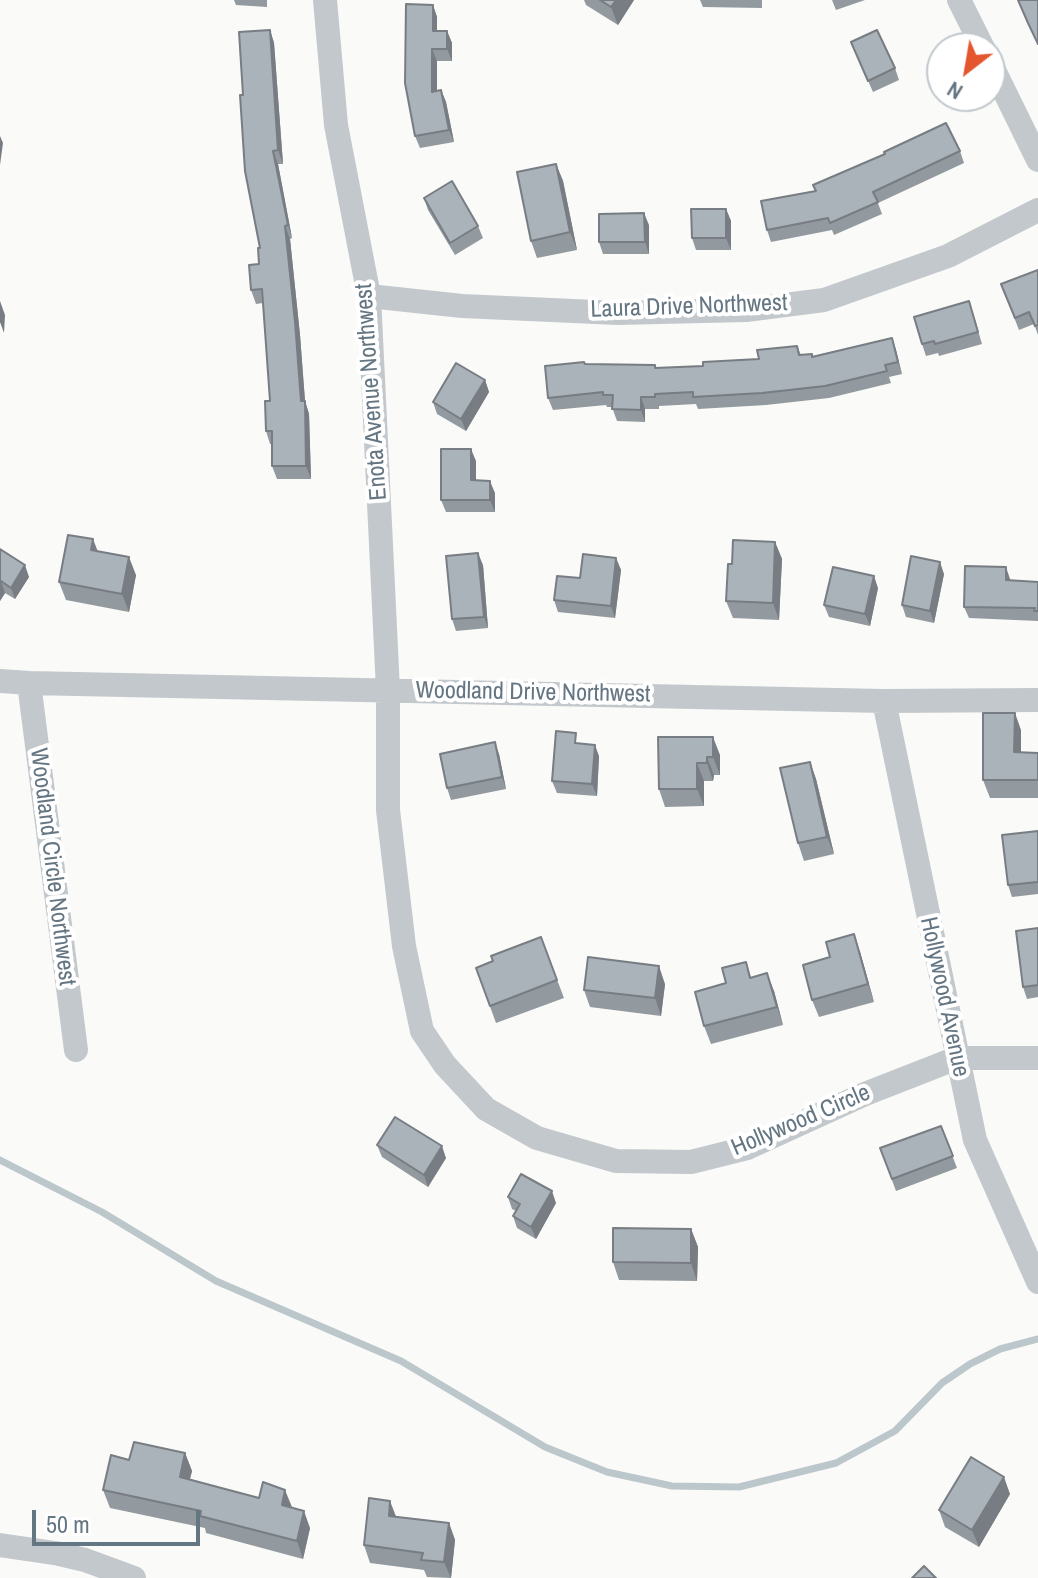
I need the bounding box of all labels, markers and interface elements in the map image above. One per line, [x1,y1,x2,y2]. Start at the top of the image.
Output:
north arrow [926,32,1006,112]
text: N [941,75,968,107]
street label: Enota Avenue Northwest [350,283,394,501]
street label: Laura Drive Northwest [590,289,788,325]
street label: Woodland Drive Northwest [415,677,651,709]
street label: Woodland Circle Northwest [23,747,81,987]
street label: Hollywood Avenue [913,914,975,1080]
street label: Hollywood Circle [727,1079,875,1163]
scale bar [36,1494,204,1544]
text: 50 m [46,1508,90,1540]

